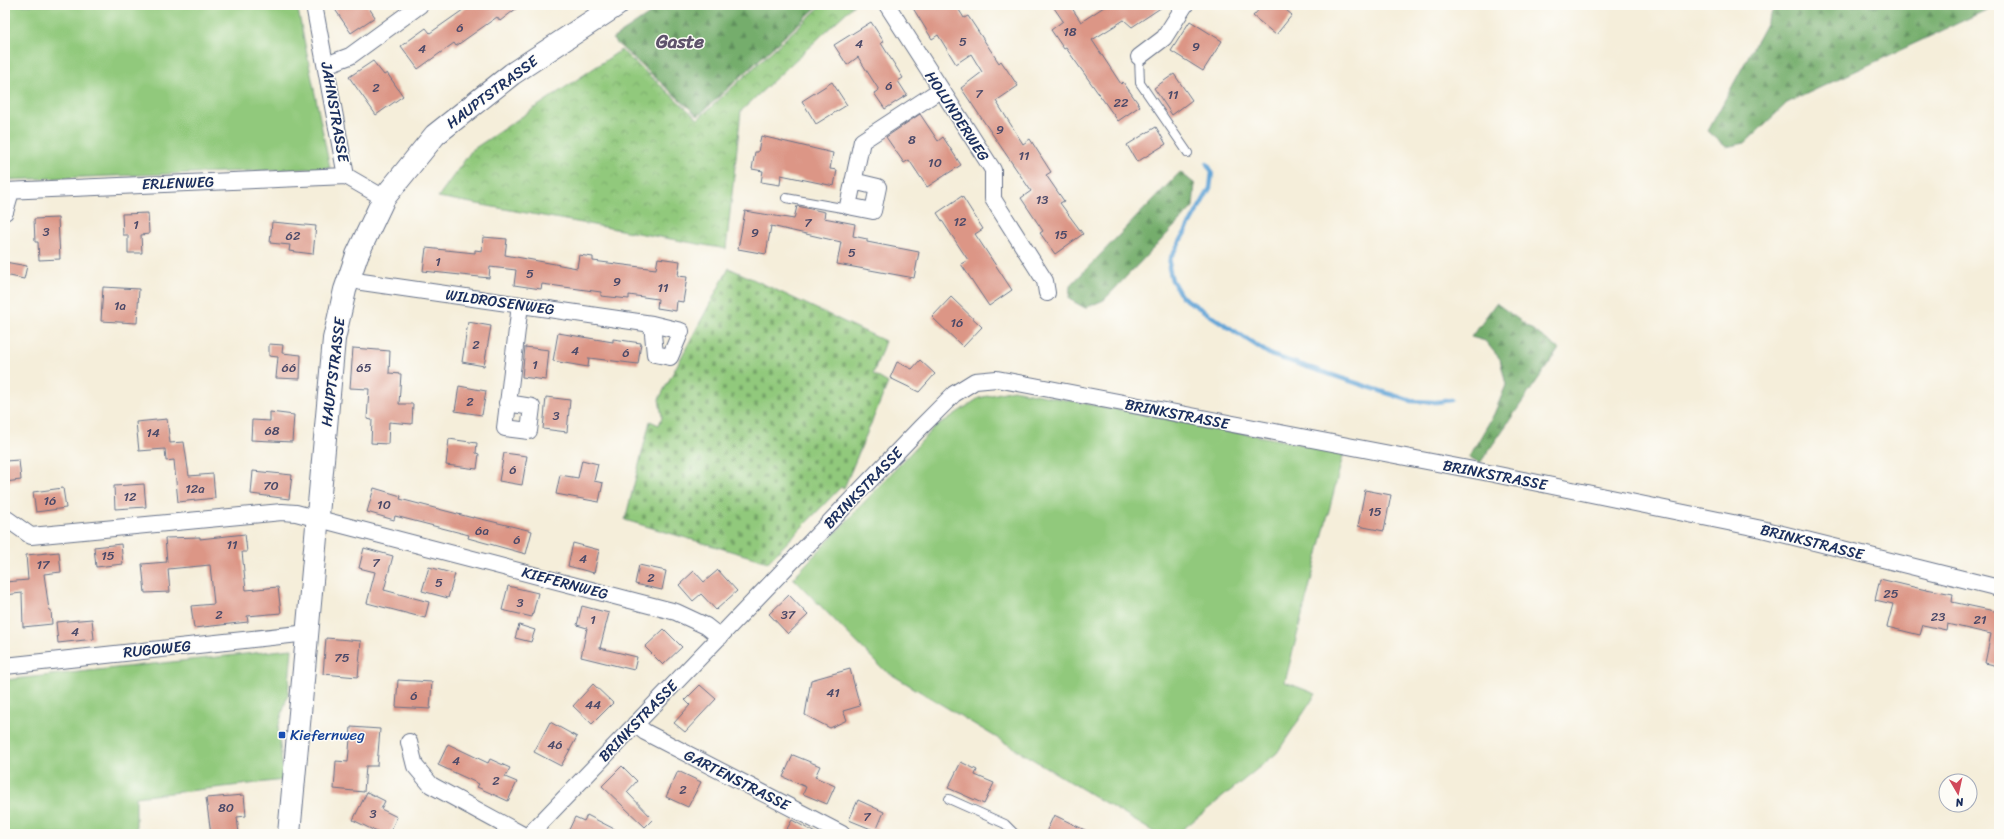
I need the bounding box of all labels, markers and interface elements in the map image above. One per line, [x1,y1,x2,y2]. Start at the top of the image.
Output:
house number: 6 [456,16,464,39]
house number: 18 [1063,20,1077,43]
district label: Gaste [655,25,704,58]
house number: 5 [959,30,967,53]
house number: 4 [855,32,863,55]
house number: 9 [1192,35,1200,58]
house number: 4 [418,37,426,60]
street label: HAUPTSTRASSE [440,48,545,135]
street label: JAHNSTRASSE [313,59,357,166]
street label: HOLUNDERWEG [918,65,996,167]
house number: 6 [885,74,893,97]
house number: 2 [372,76,380,99]
house number: 7 [975,82,984,105]
house number: 11 [1167,83,1179,106]
house number: 22 [1113,91,1129,114]
house number: 9 [996,118,1004,141]
house number: 8 [908,128,916,151]
house number: 11 [1018,144,1030,167]
house number: 10 [928,151,942,174]
street label: ERLENWEG [141,169,215,197]
house number: 13 [1036,188,1048,211]
house number: 12 [953,210,967,233]
house number: 7 [804,211,813,234]
house number: 1 [133,213,139,236]
house number: 3 [42,220,50,243]
house number: 9 [751,221,759,244]
house number: 15 [1054,223,1068,246]
house number: 62 [286,224,301,247]
house number: 5 [848,241,856,264]
house number: 1 [435,250,441,273]
house number: 5 [526,262,534,285]
house number: 9 [613,270,621,293]
house number: 11 [657,276,669,299]
street label: WILDROSENWEG [444,281,556,323]
house number: 1a [114,294,127,317]
house number: 16 [951,311,963,334]
street label: HAUPTSTRASSE [313,314,353,428]
house number: 2 [472,333,480,356]
house number: 4 [571,339,579,362]
house number: 6 [622,341,630,364]
house number: 1 [532,353,538,376]
house number: 66 [282,356,296,379]
house number: 65 [356,356,372,379]
house number: 2 [466,390,474,413]
street label: BRINKSTRASSE [1123,391,1233,437]
house number: 3 [552,404,560,427]
house number: 68 [264,419,280,442]
house number: 14 [146,421,160,444]
street label: BRINKSTRASSE [817,440,910,535]
street label: BRINKSTRASSE [1441,452,1551,498]
house number: 6 [509,458,517,481]
house number: 70 [263,474,279,497]
house number: 12a [185,477,205,500]
house number: 12 [123,485,137,508]
house number: 16 [44,489,56,512]
house number: 10 [377,493,391,516]
house number: 15 [1368,500,1382,523]
street label: BRINKSTRASSE [1758,517,1868,568]
house number: 6a [475,519,489,542]
house number: 6 [513,528,521,551]
house number: 11 [226,533,238,556]
house number: 15 [101,544,115,567]
house number: 4 [579,547,587,570]
house number: 7 [372,551,381,574]
house number: 17 [36,553,51,576]
street label: KIEFERNWEG [519,559,611,607]
house number: 2 [647,566,655,589]
house number: 5 [435,571,443,594]
house number: 25 [1883,582,1899,605]
house number: 3 [516,591,524,614]
house number: 2 [215,603,223,626]
house number: 37 [781,603,797,626]
house number: 23 [1931,605,1945,628]
house number: 1 [590,608,596,631]
house number: 21 [1973,608,1987,631]
house number: 4 [71,620,79,643]
street label: RUGOWEG [122,632,193,665]
house number: 75 [334,646,350,669]
street label: BRINKSTRASSE [592,673,685,768]
house number: 41 [826,681,840,704]
house number: 6 [410,684,418,707]
house number: 44 [585,693,601,716]
place label: Kiefernweg [290,722,365,748]
marker: Kiefernweg [277,730,287,740]
house number: 46 [547,733,563,756]
street label: GARTENSTRASSE [679,742,796,819]
house number: 4 [452,749,460,772]
house number: 2 [492,769,500,792]
north arrow [1938,773,1978,813]
house number: 2 [679,778,687,801]
text: N [1954,792,1966,812]
house number: 80 [218,796,234,819]
house number: 3 [369,802,377,825]
house number: 7 [863,805,872,828]

